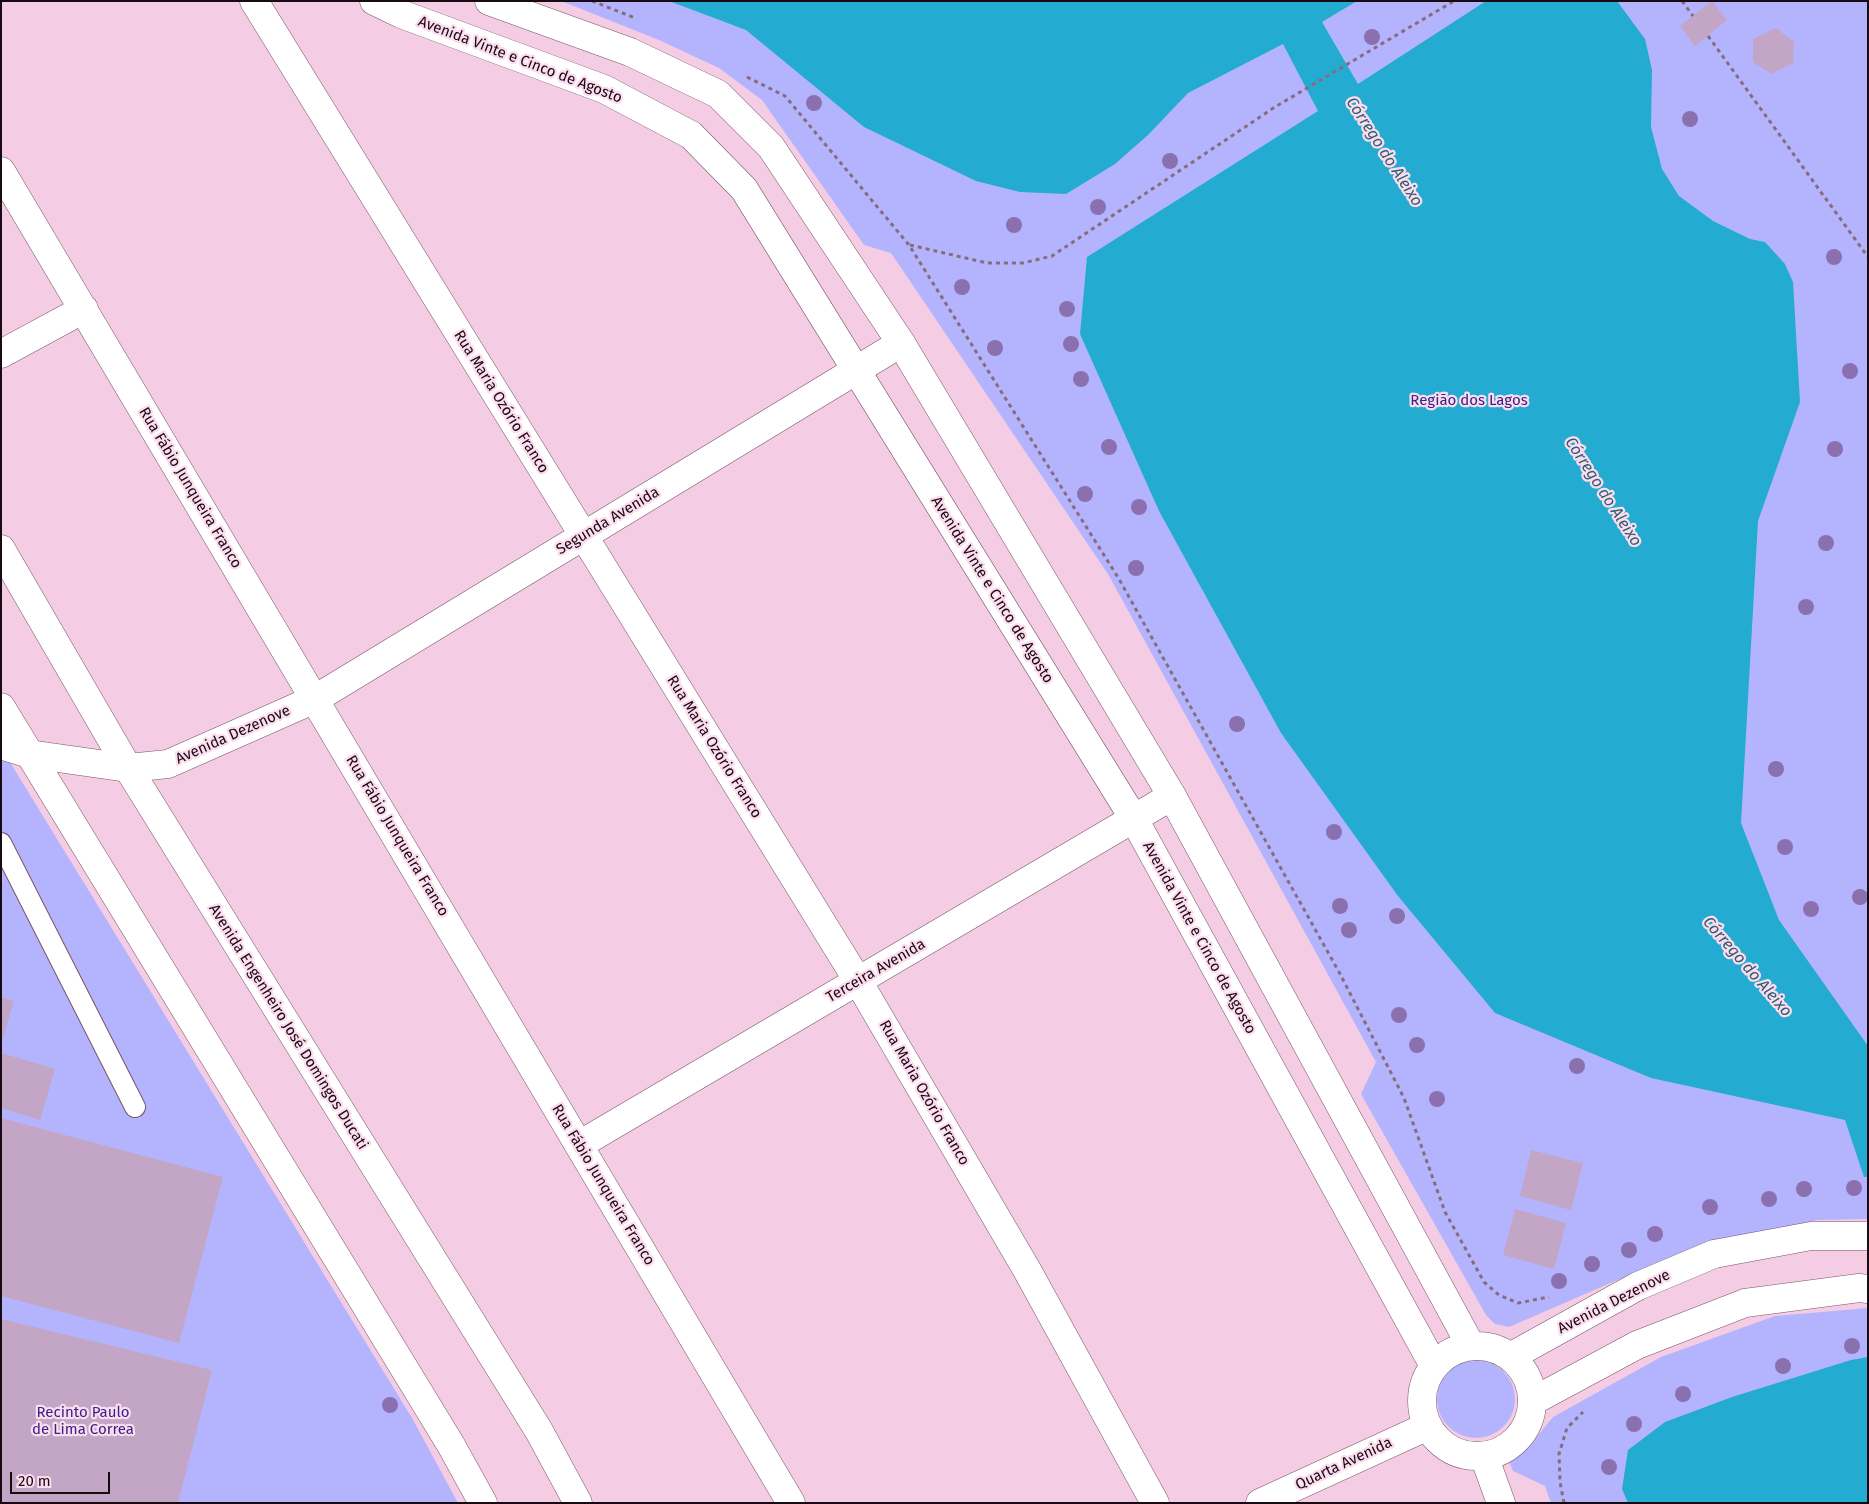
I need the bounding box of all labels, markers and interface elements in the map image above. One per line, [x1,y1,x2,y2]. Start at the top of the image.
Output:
street label: Avenida Vinte e Cinco de Agosto [415,13,625,107]
water label: Córrego do Aleixo [1342,94,1426,210]
street label: Rua Maria Ozório Franco [450,327,552,477]
park label: Região dos Lagos [1410,392,1528,410]
street label: Rua Fábio Junqueira Franco [135,404,245,572]
water label: Córrego do Aleixo [1561,434,1645,550]
street label: Segunda Avenida [553,483,663,559]
street label: Avenida Vinte e Cinco de Agosto [927,493,1057,687]
street label: Rua Maria Ozório Franco [663,672,765,822]
street label: Avenida Dezenove [173,702,293,768]
street label: Rua Fábio Junqueira Franco [342,752,452,920]
street label: Avenida Vinte e Cinco de Agosto [1139,839,1259,1037]
street label: Avenida Engenheiro José Domingos Ducati [205,901,371,1153]
water label: Córrego do Aleixo [1698,913,1796,1021]
street label: Terceira Avenida [823,935,929,1007]
street label: Rua Maria Ozório Franco [875,1017,973,1169]
street label: Rua Fábio Junqueira Franco [548,1101,658,1269]
street label: Avenida Dezenove [1555,1266,1673,1338]
park label: Recinto Paulo de Lima Correa [32,1404,134,1439]
street label: Quarta Avenida [1293,1434,1395,1494]
scale bar [12,1462,112,1494]
text: 20 m [18,1472,51,1490]

